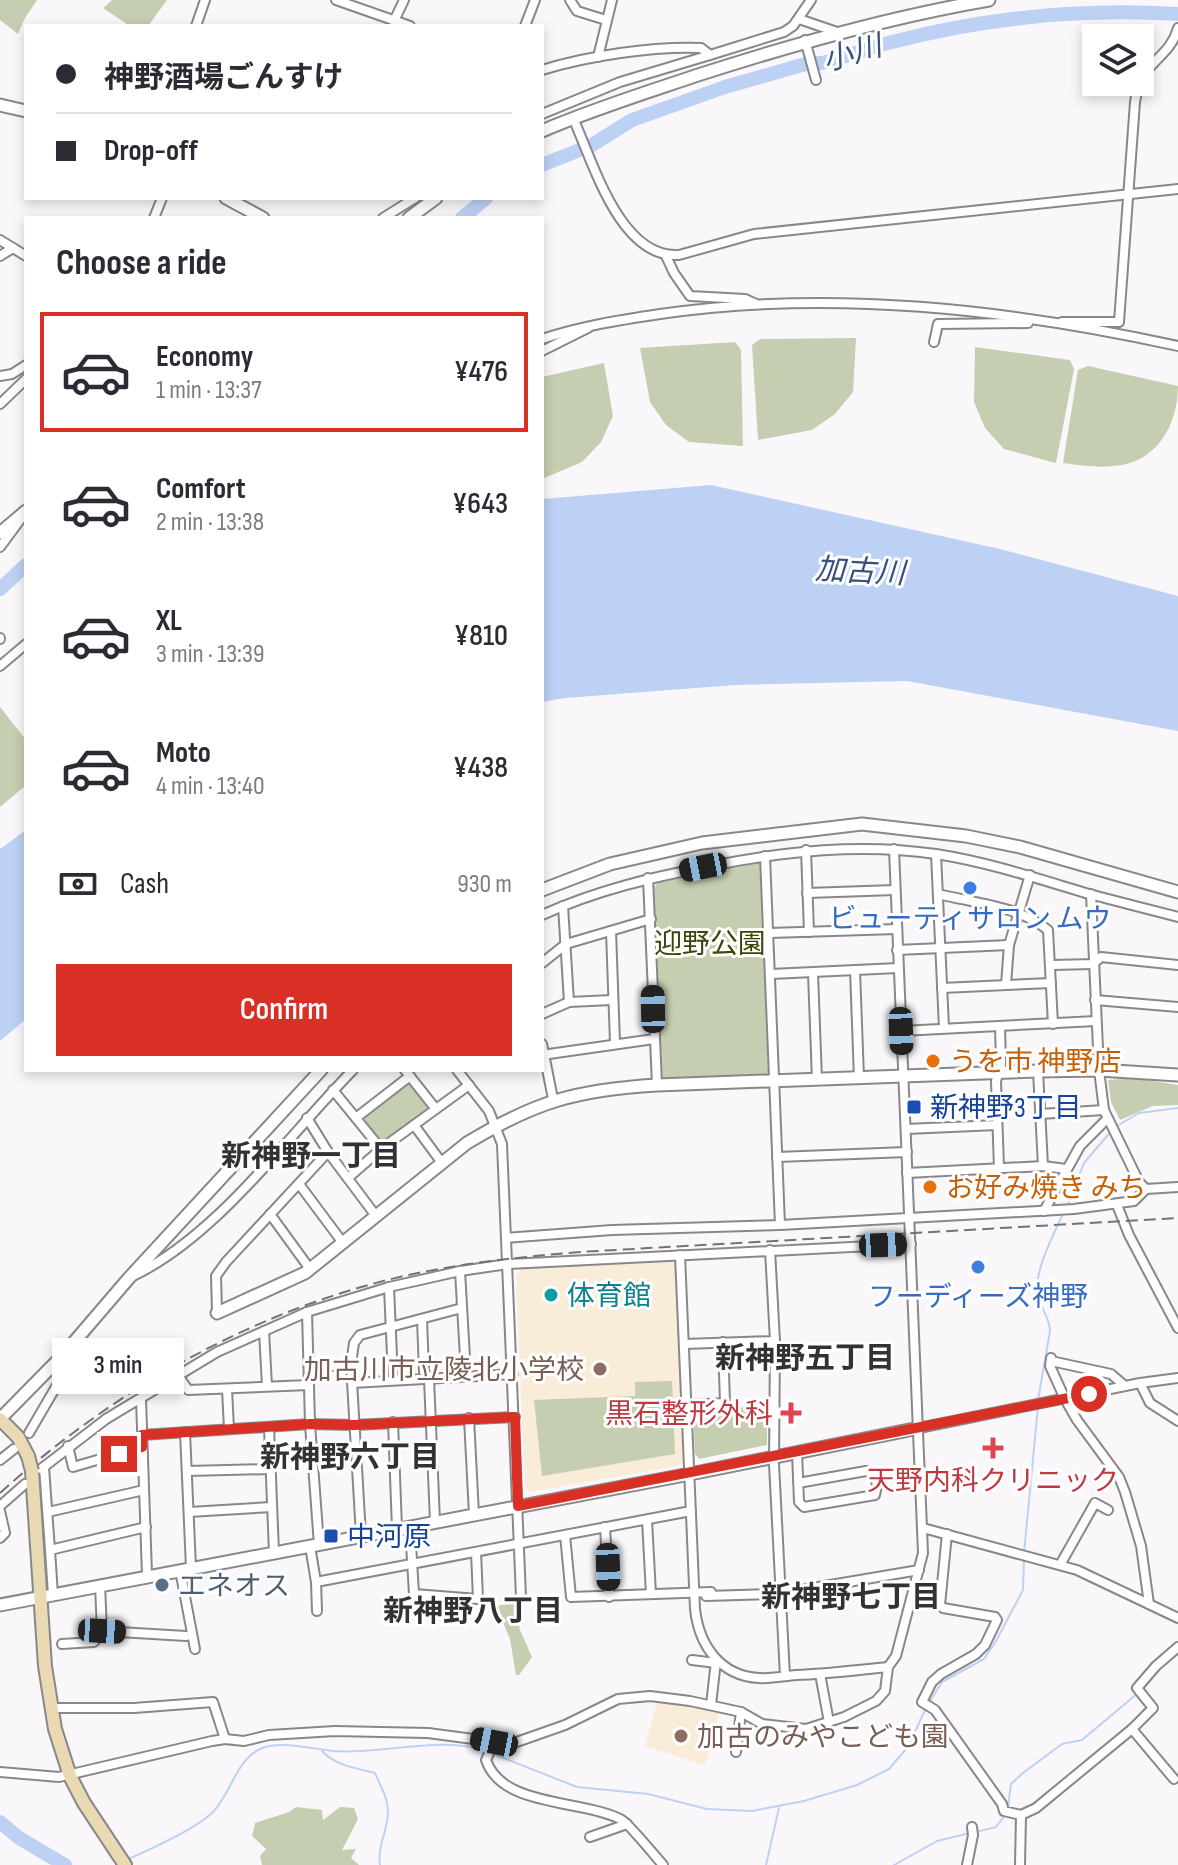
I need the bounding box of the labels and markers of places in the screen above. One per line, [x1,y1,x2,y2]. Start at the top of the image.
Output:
marker: ビューティサロン ムウ [961,879,979,897]
place label: ビューティサロン ムウ [829,903,1111,936]
place label: うを市 神野店 [949,1046,1121,1079]
marker: うを市 神野店 [924,1052,942,1070]
place label: 新神野3丁目 [930,1092,1082,1125]
marker: 新神野3丁目 [905,1098,923,1116]
place label: お好み焼き みち [946,1172,1146,1205]
marker: お好み焼き みち [921,1178,939,1196]
marker: フーディーズ神野 [969,1258,987,1276]
place label: 体育館 [567,1280,651,1313]
place label: フーディーズ神野 [868,1281,1088,1314]
marker: 体育館 [542,1286,560,1304]
place label: 加古川市立陵北小学校 [304,1354,584,1387]
marker: 加古川市立陵北小学校 [591,1360,609,1378]
place label: 黒石整形外科 [605,1398,773,1431]
marker: 黒石整形外科 [780,1402,802,1424]
marker: 天野内科クリニック [982,1437,1004,1459]
place label: 天野内科クリニック [867,1465,1119,1498]
place label: 中河原 [347,1521,431,1554]
marker: 中河原 [322,1527,340,1545]
place label: エネオス [178,1570,290,1603]
marker: エネオス [153,1576,171,1594]
place label: 加古のみやこども園 [697,1721,949,1754]
marker: 加古のみやこども園 [672,1727,690,1745]

